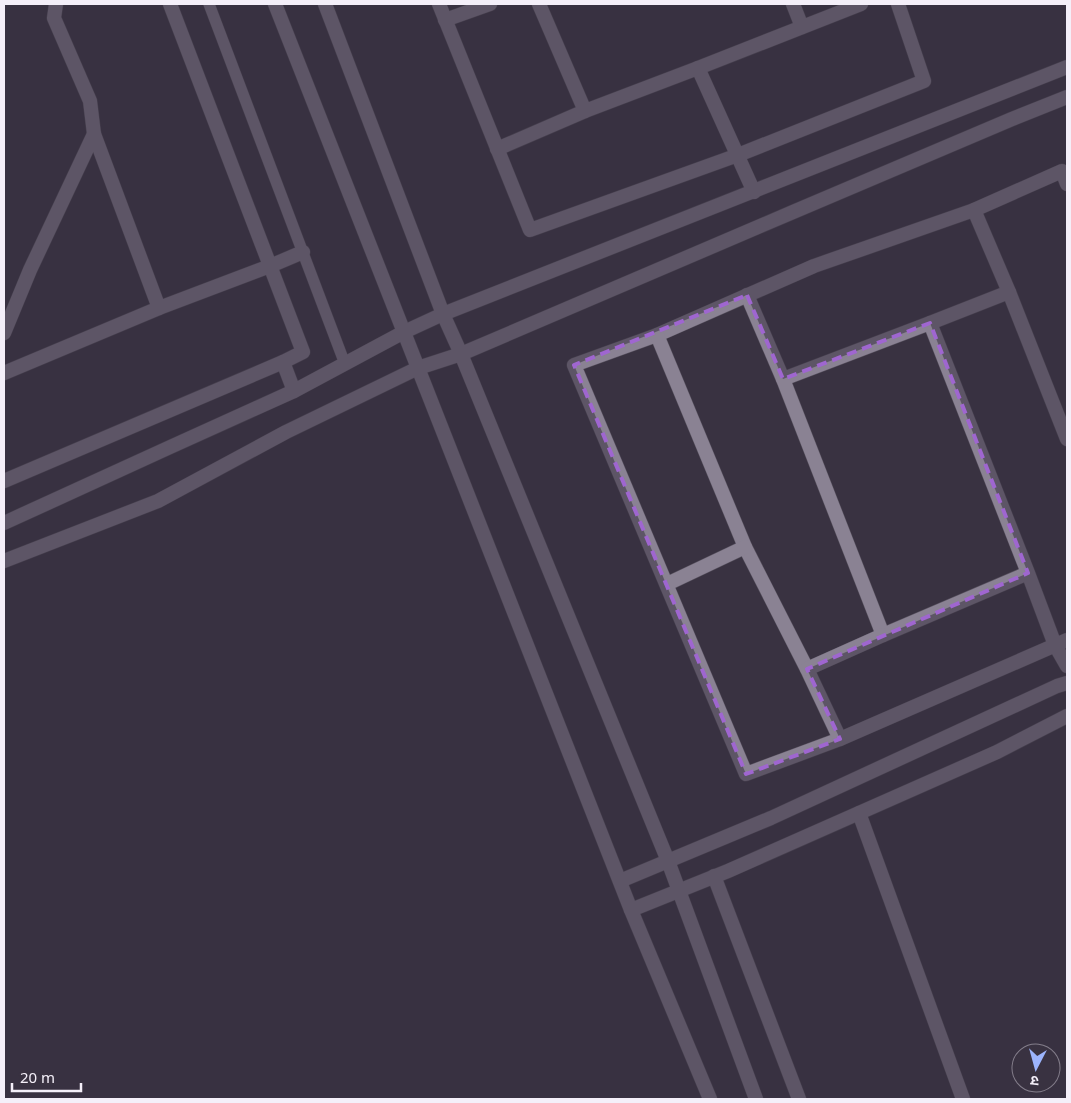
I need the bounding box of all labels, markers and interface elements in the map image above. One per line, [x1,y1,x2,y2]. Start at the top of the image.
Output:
north arrow [1011,1043,1061,1093]
scale bar [12,1060,81,1092]
text: 20 m [20,1067,55,1087]
text: उ [1029,1071,1040,1091]

